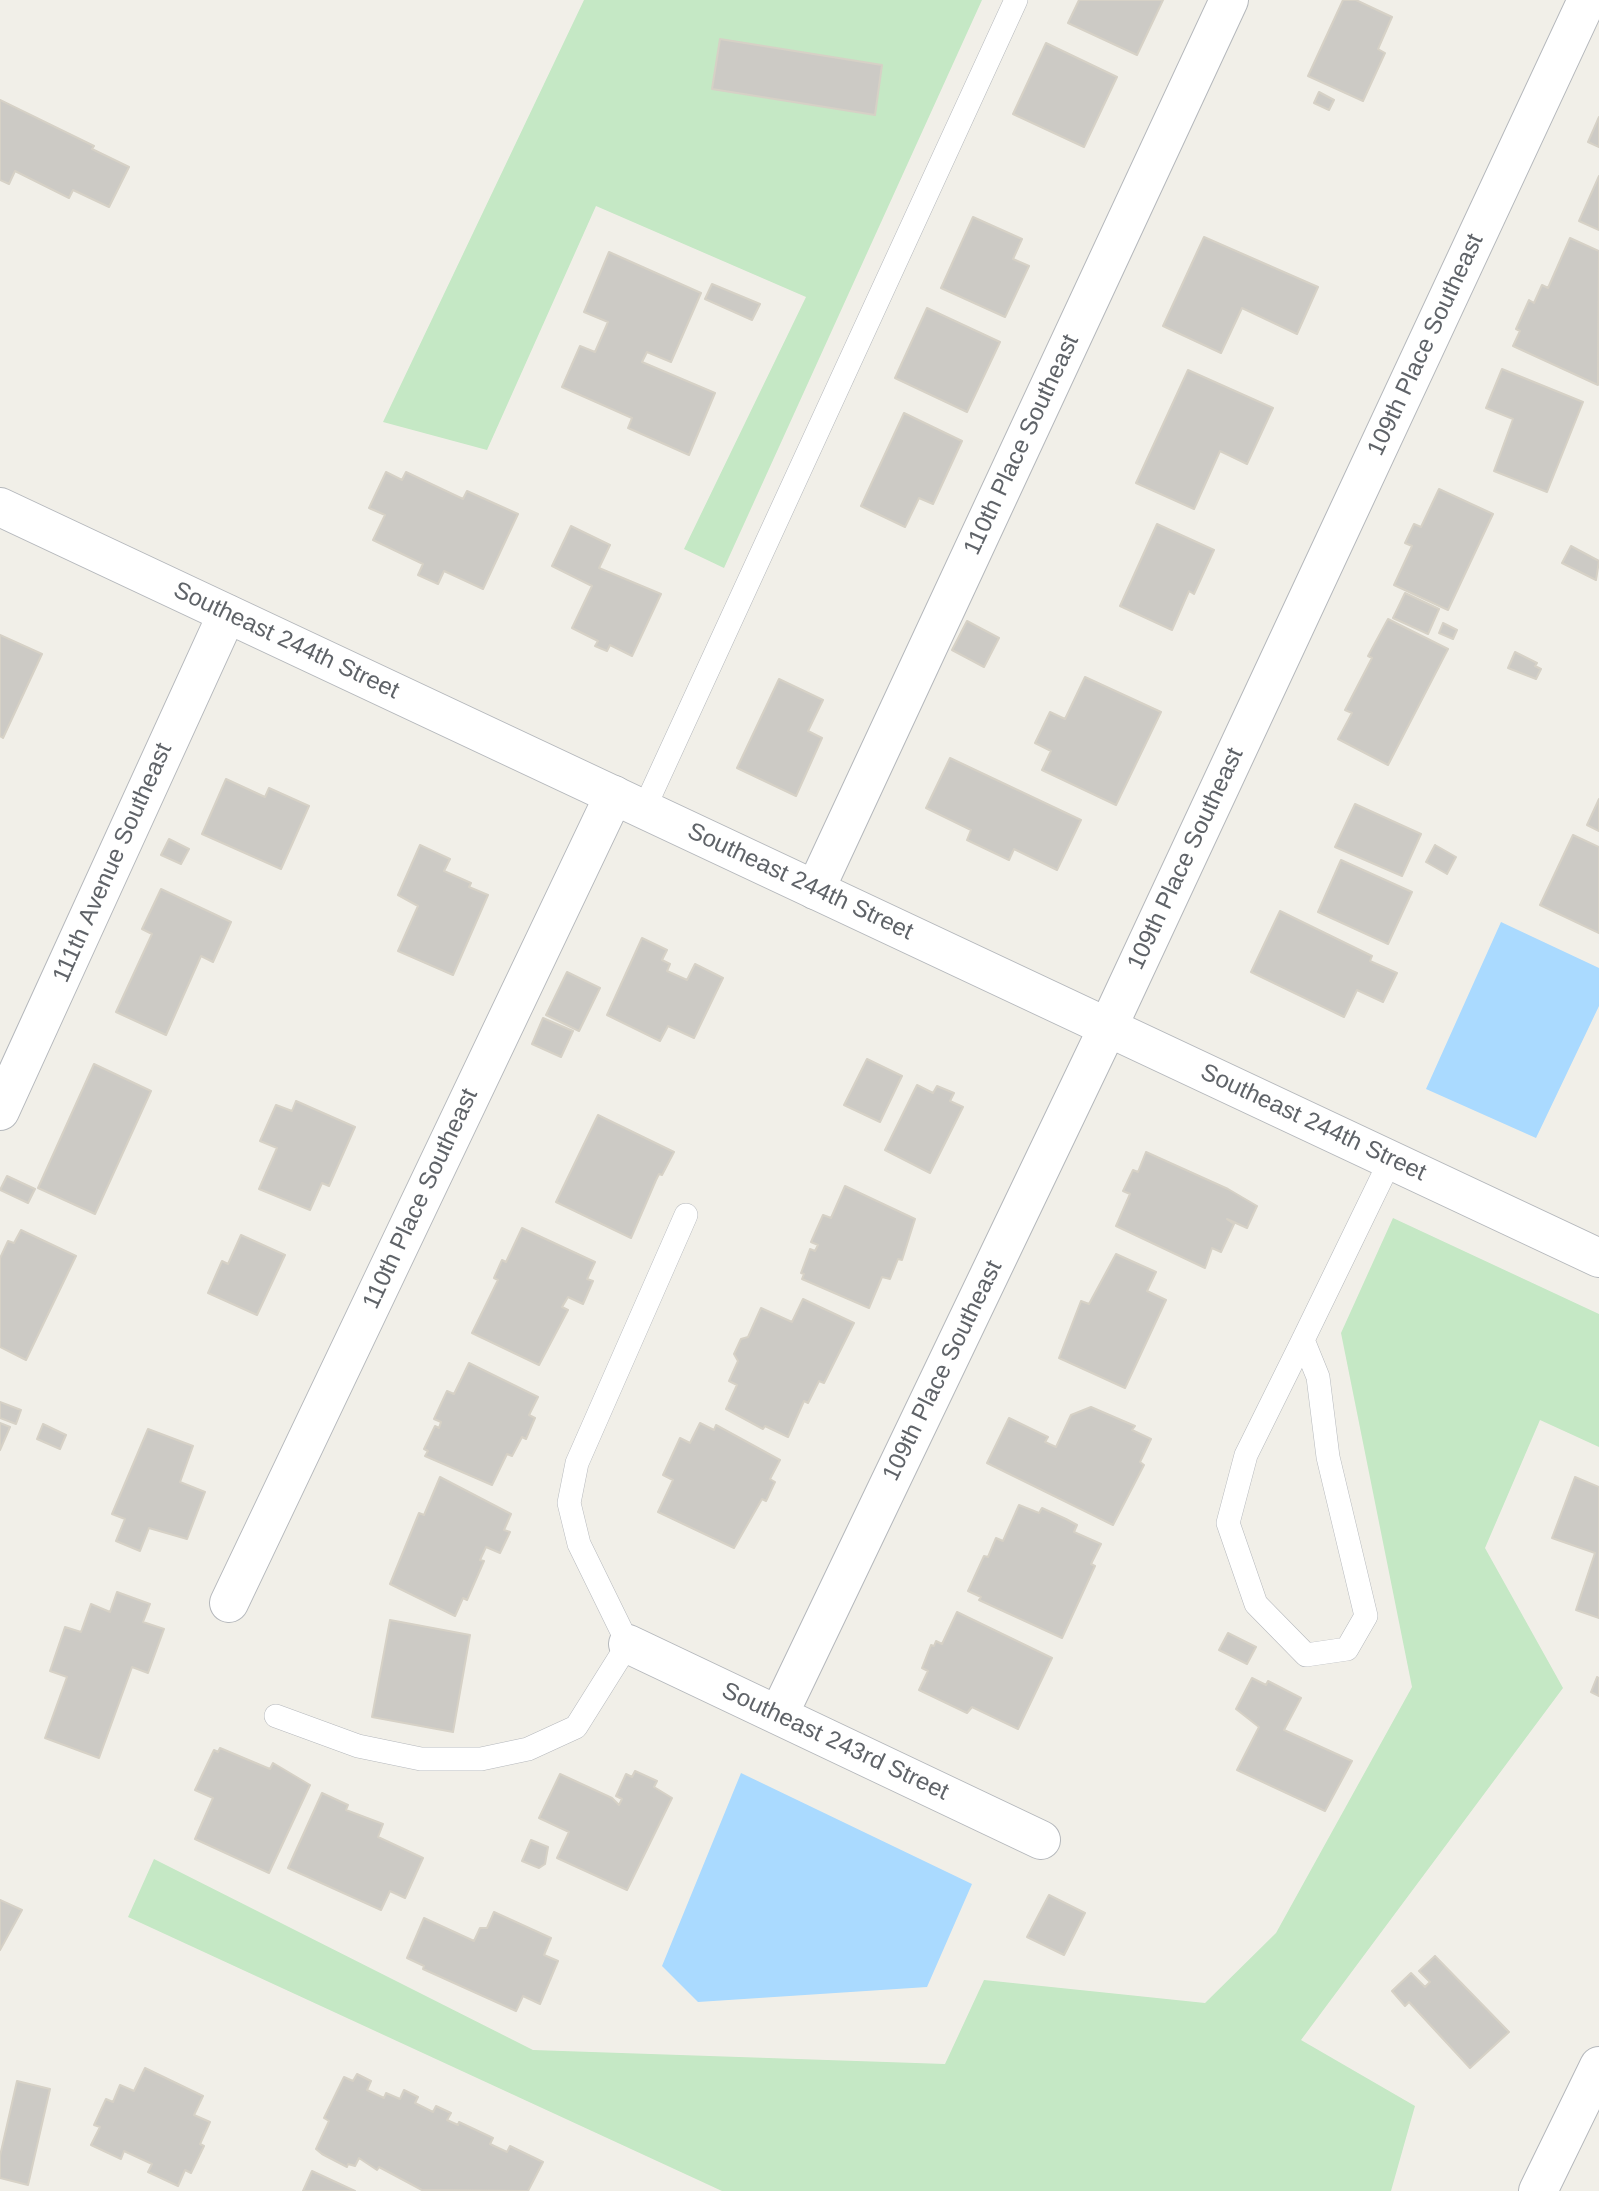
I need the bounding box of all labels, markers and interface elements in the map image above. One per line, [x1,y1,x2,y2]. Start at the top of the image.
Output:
street label: 109th Place Southeast [1362,229,1490,461]
street label: 110th Place Southeast [958,330,1086,560]
street label: Southeast 244th Street [169,576,403,706]
street label: 111th Avenue Southeast [47,739,179,987]
street label: 109th Place Southeast [1122,743,1250,975]
street label: Southeast 244th Street [683,817,917,947]
street label: Southeast 244th Street [1196,1058,1430,1188]
street label: 110th Place Southeast [357,1084,485,1314]
street label: 109th Place Southeast [877,1256,1009,1486]
street label: Southeast 243rd Street [717,1677,953,1807]

